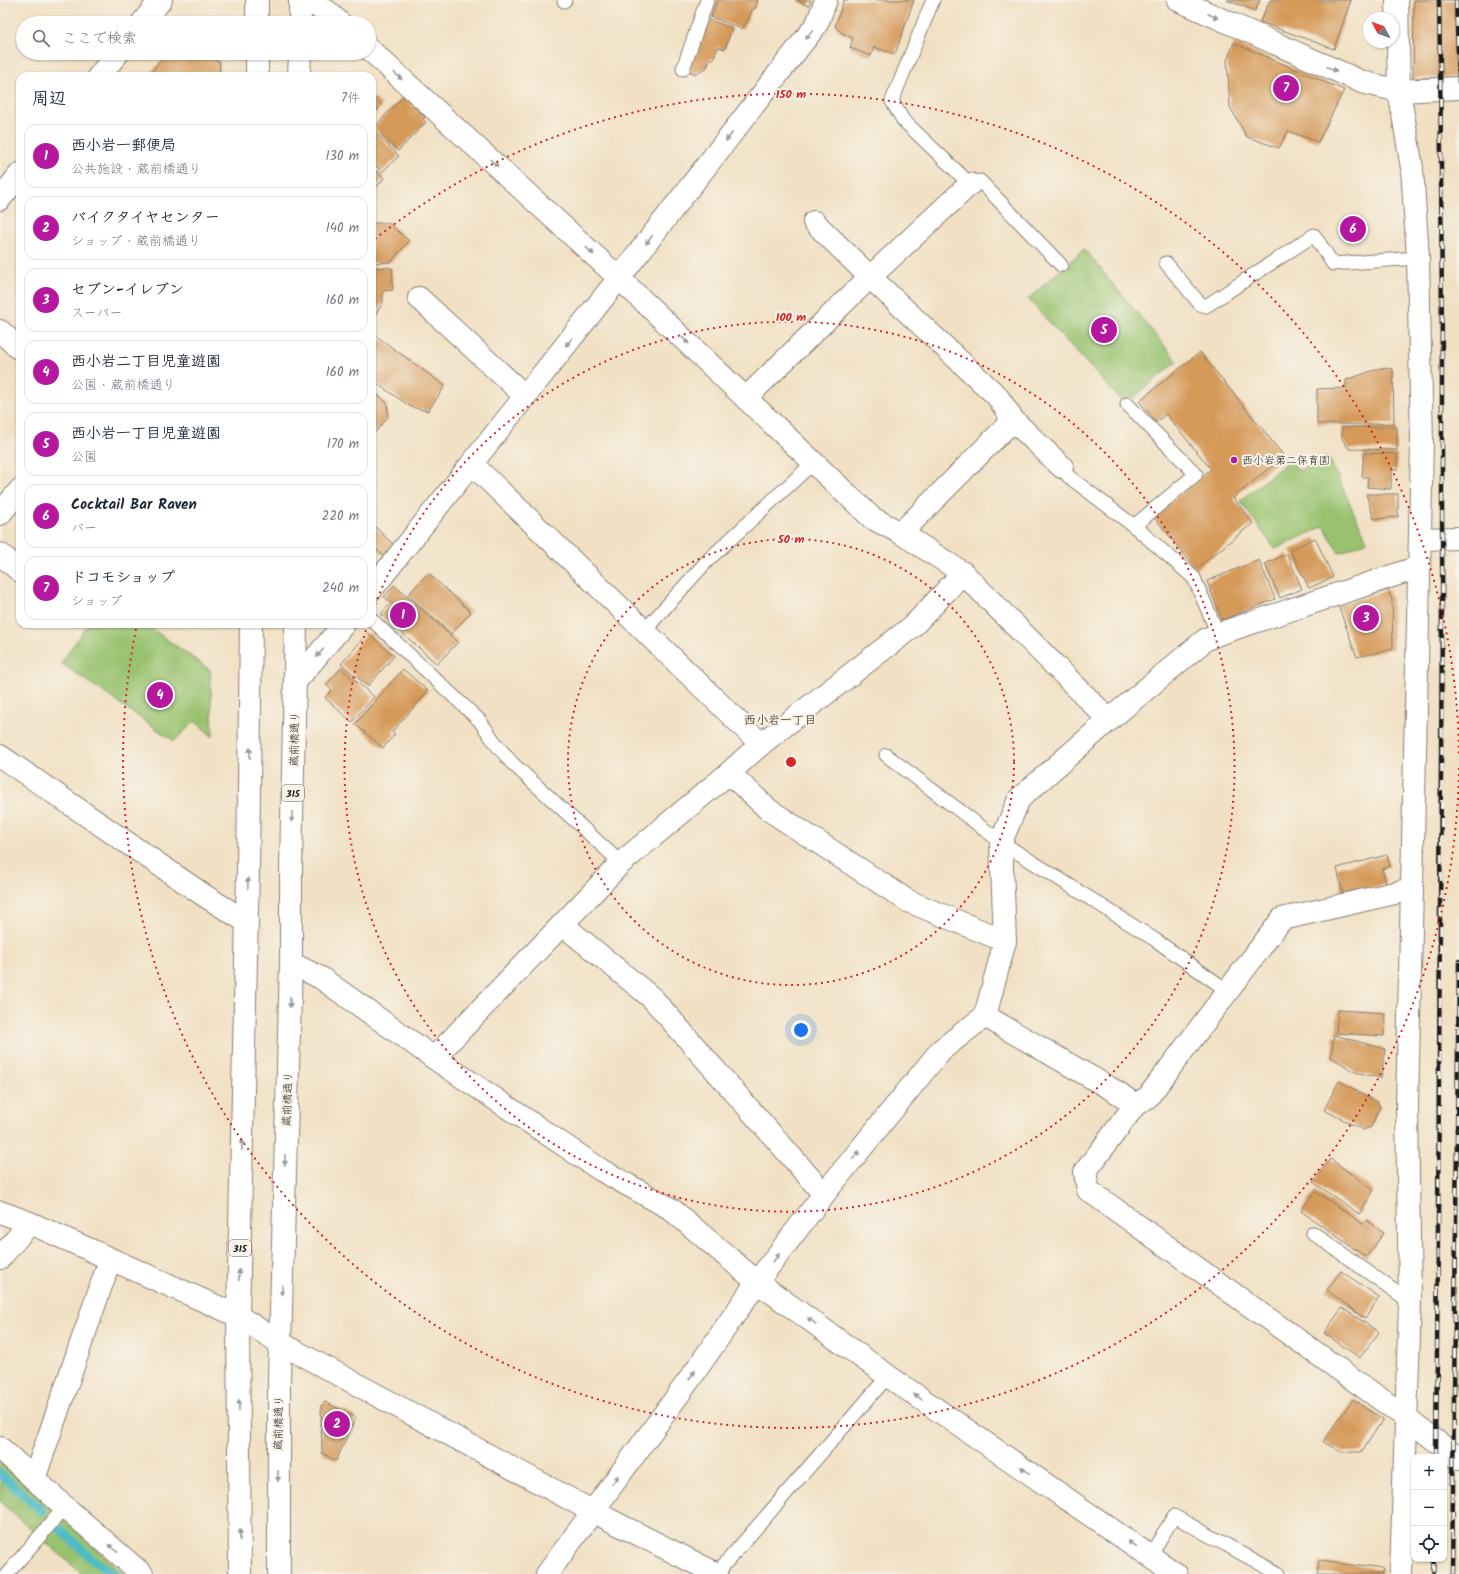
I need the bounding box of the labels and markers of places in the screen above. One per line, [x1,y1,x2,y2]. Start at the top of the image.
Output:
pin: 7 [1273,73,1299,103]
pin: 6 [1340,214,1366,244]
pin: 5 [1091,315,1117,345]
place label: 西小岩第二保育園 [1242,452,1330,470]
marker: 西小岩第二保育園 [1229,455,1239,465]
pin: 1 [390,600,416,630]
pin: 3 [1353,603,1379,633]
pin: 4 [147,680,173,710]
centre of rings [784,755,798,769]
pin: 2 [324,1409,350,1439]

